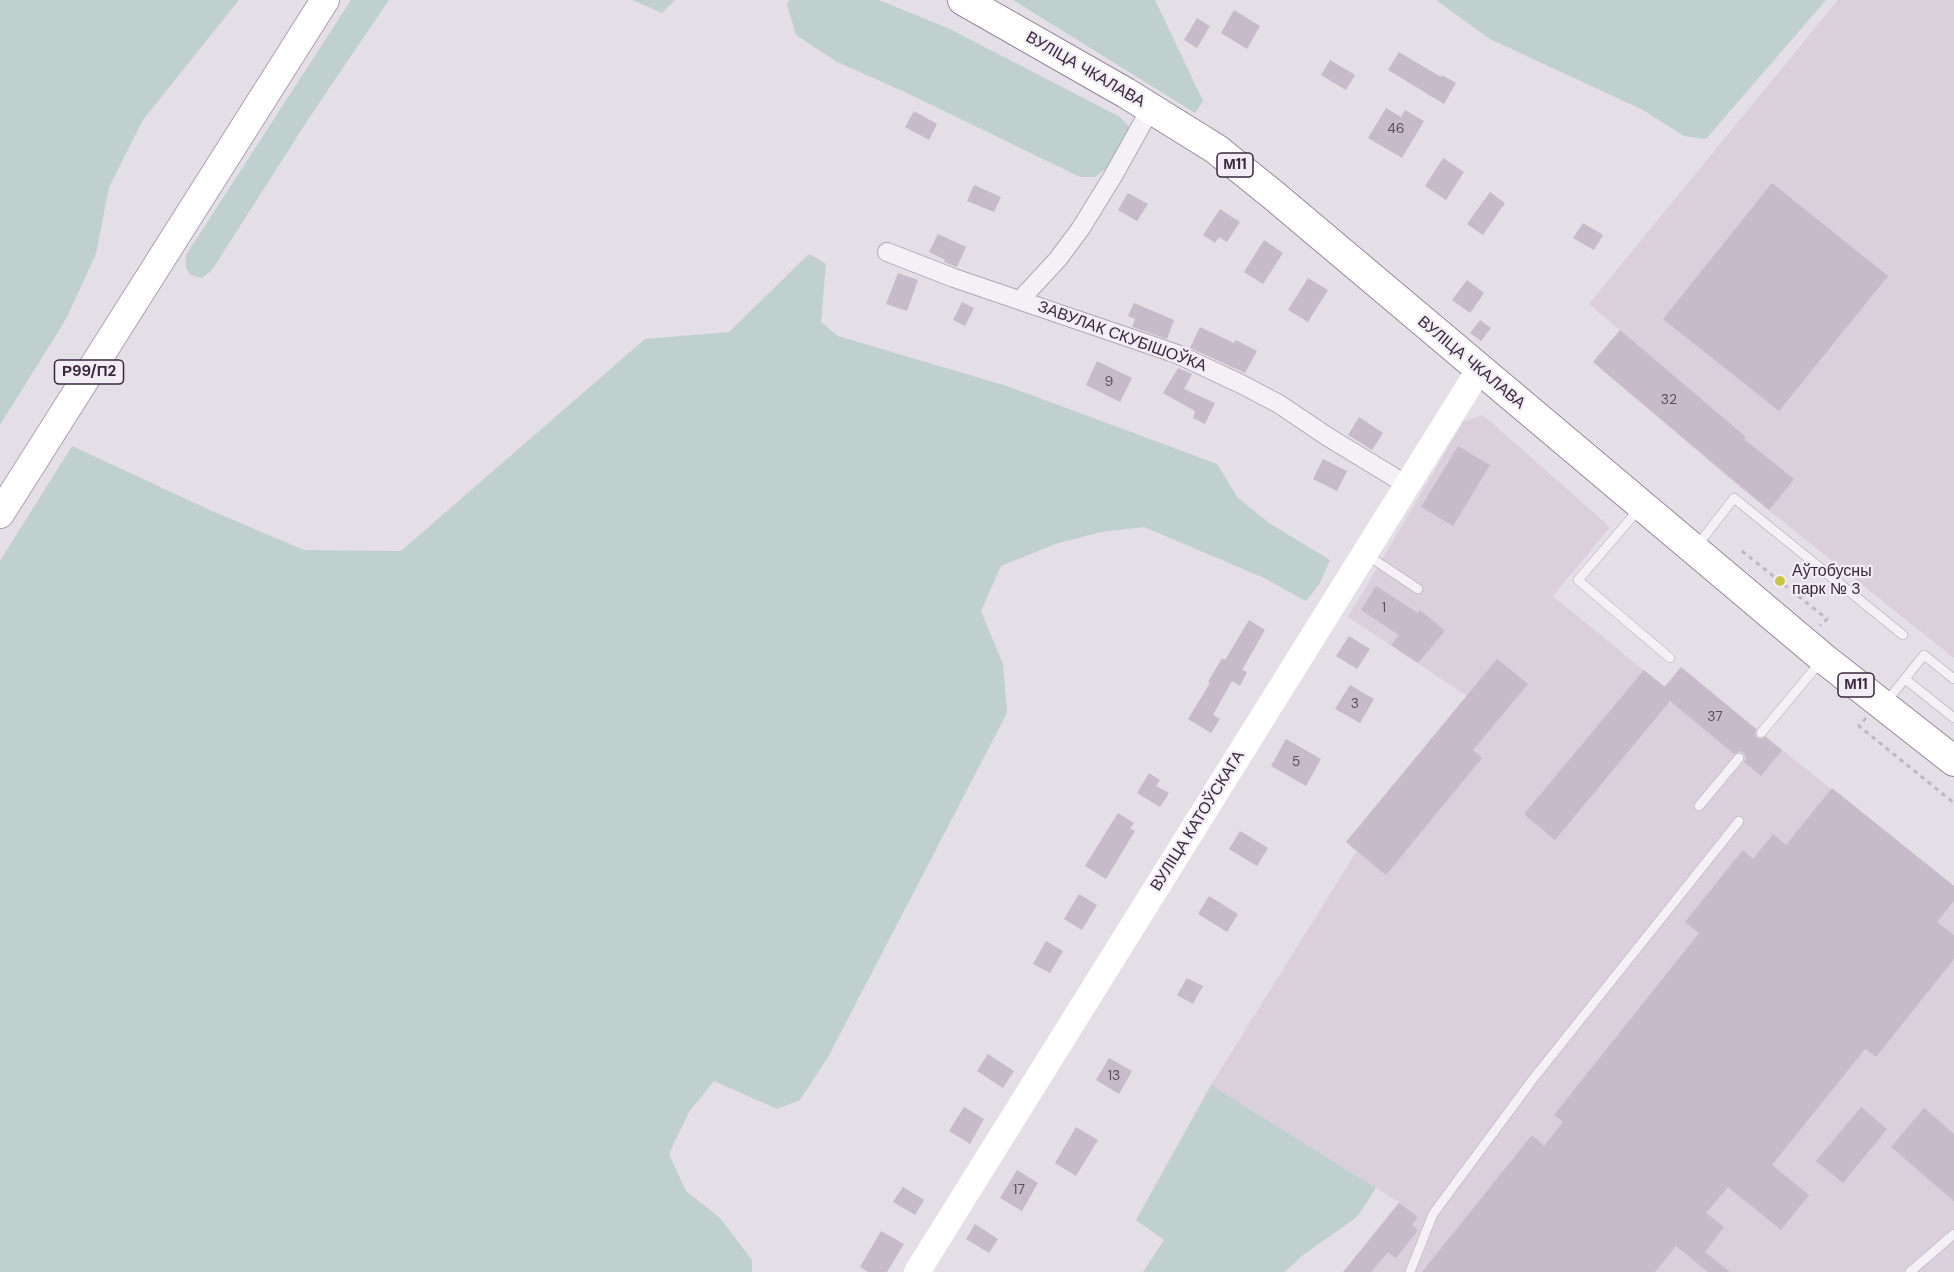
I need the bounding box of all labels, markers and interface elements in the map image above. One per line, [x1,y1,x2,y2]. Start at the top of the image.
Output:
street label: ВУЛІЦА ЧКАЛАВА [1022,28,1148,112]
house number: 46 [1387,121,1405,137]
road number: М11 [1217,153,1253,177]
street label: ЗАВУЛАК СКУБІШОЎКА [1035,297,1209,377]
street label: ВУЛІЦА ЧКАЛАВА [1413,312,1529,414]
road number: Р99/П2 [54,360,124,384]
house number: 9 [1105,374,1113,390]
house number: 32 [1661,392,1677,408]
place label: Аўтобусны парк № 3 [1792,562,1872,600]
marker: Аўтобусны парк № 3 [1773,574,1787,588]
house number: 1 [1382,600,1386,616]
road number: М11 [1838,673,1874,697]
house number: 3 [1351,696,1359,712]
house number: 37 [1707,709,1723,725]
street label: ВУЛІЦА КАТОЎСКАГА [1147,747,1249,895]
house number: 5 [1292,754,1300,770]
house number: 13 [1108,1068,1120,1084]
house number: 17 [1013,1182,1025,1198]

